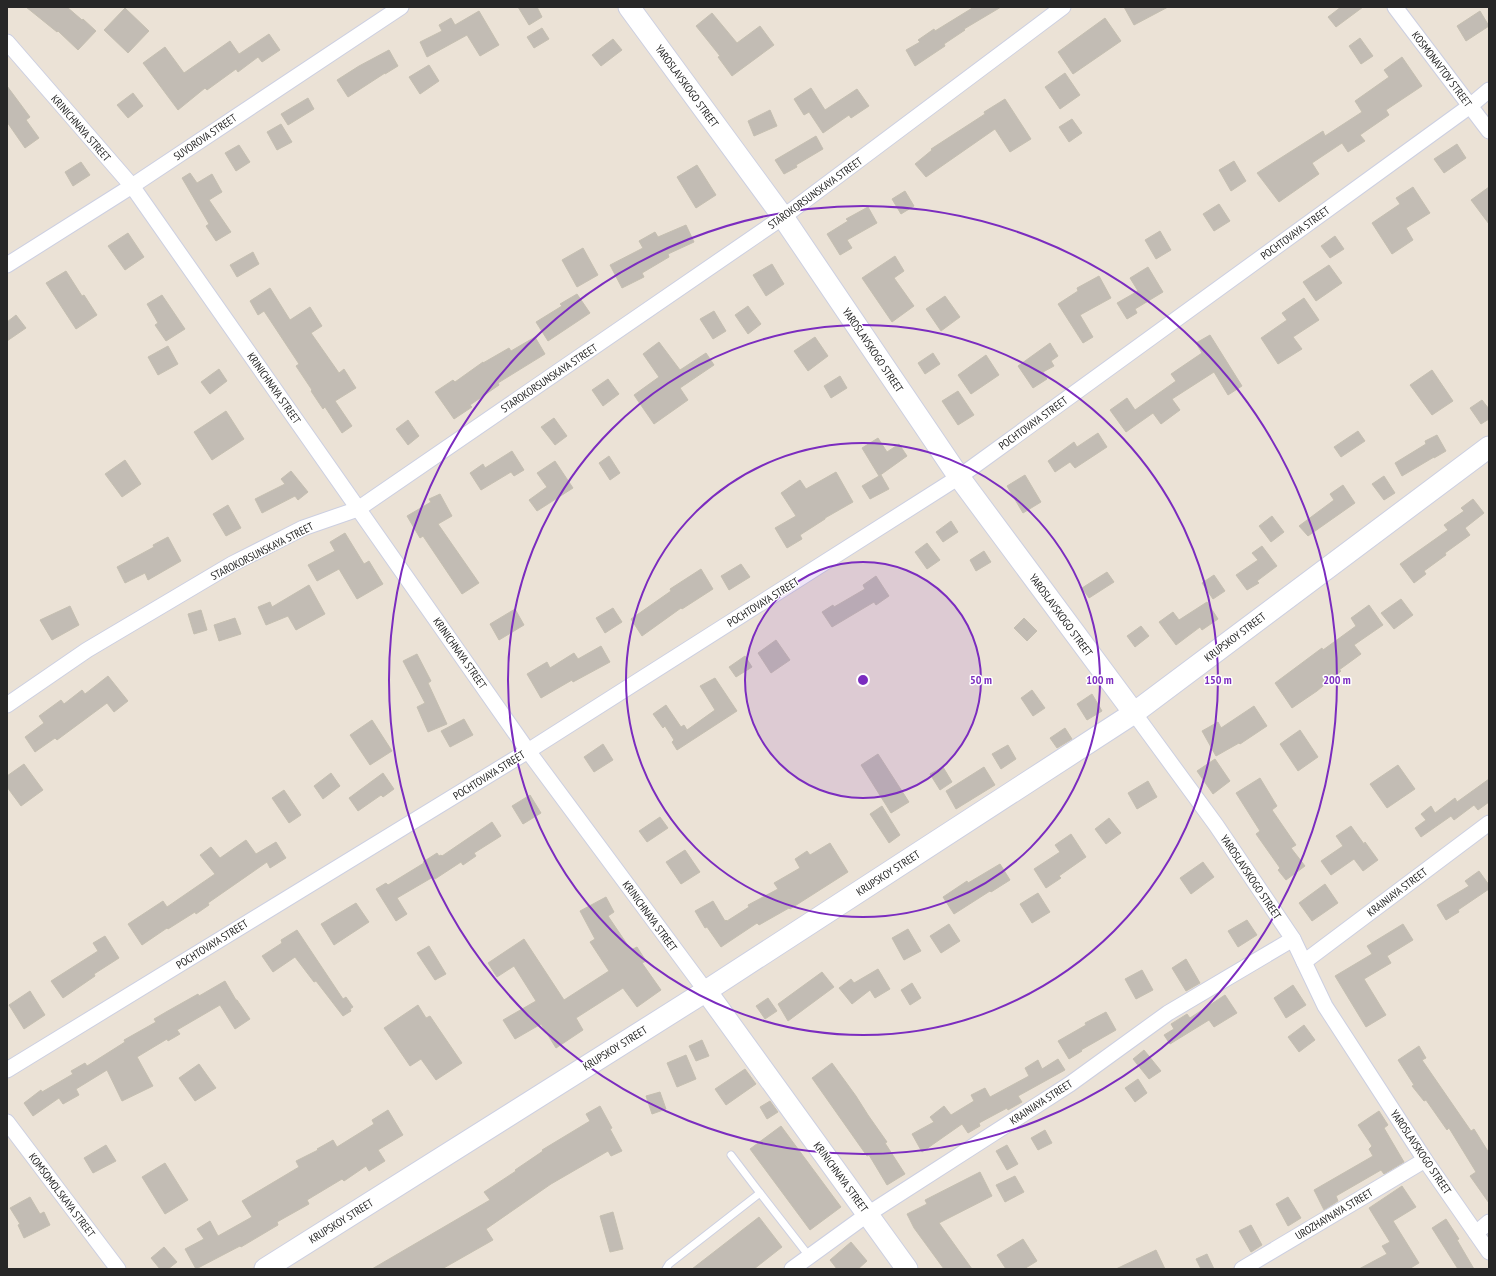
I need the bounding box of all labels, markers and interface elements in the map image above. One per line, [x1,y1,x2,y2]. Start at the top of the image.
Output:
street label: KOSMONAVTOV STREET [1409,28,1475,110]
street label: YAROSLAVSKOGO STREET [652,42,722,130]
street label: KRINICHNAYA STREET [48,92,114,164]
street label: SUVOROVA STREET [171,111,239,163]
street label: STAROKORSUNSKAYA STREET [765,154,865,232]
street label: POCHTOVAYA STREET [1258,203,1332,263]
street label: YAROSLAVSKOGO STREET [840,305,906,395]
street label: STAROKORSUNSKAYA STREET [498,340,600,415]
street label: KRINICHNAYA STREET [244,350,304,426]
street label: POCHTOVAYA STREET [996,393,1070,453]
street label: STAROKORSUNSKAYA STREET [208,519,316,583]
street label: YAROSLAVSKOGO STREET [1026,571,1096,659]
street label: POCHTOVAYA STREET [724,574,802,630]
street label: KRUPSKOY STREET [1201,609,1269,665]
street label: KRINICHNAYA STREET [430,615,490,691]
text: 50 m [970,672,992,687]
text: 100 m [1086,672,1114,687]
text: 150 m [1204,672,1232,687]
text: 200 m [1323,672,1351,687]
centre of rings [856,673,870,687]
street label: POCHTOVAYA STREET [450,747,528,803]
street label: YAROSLAVSKOGO STREET [1218,832,1284,922]
street label: KRUPSKOY STREET [853,847,923,899]
street label: KRAINIAYA STREET [1364,865,1430,919]
street label: KRINICHNAYA STREET [620,878,680,954]
street label: POCHTOVAYA STREET [173,916,251,972]
street label: KRUPSKOY STREET [580,1023,650,1073]
street label: KRAINIAYA STREET [1007,1076,1075,1127]
street label: YAROSLAVSKOGO STREET [1388,1107,1454,1197]
street label: KRINICHNAYA STREET [811,1139,871,1215]
street label: KOMSOMOLSKAYA STREET [26,1150,98,1240]
street label: UROZHAYNAYA STREET [1293,1185,1375,1243]
street label: KRUPSKOY STREET [306,1196,376,1246]

